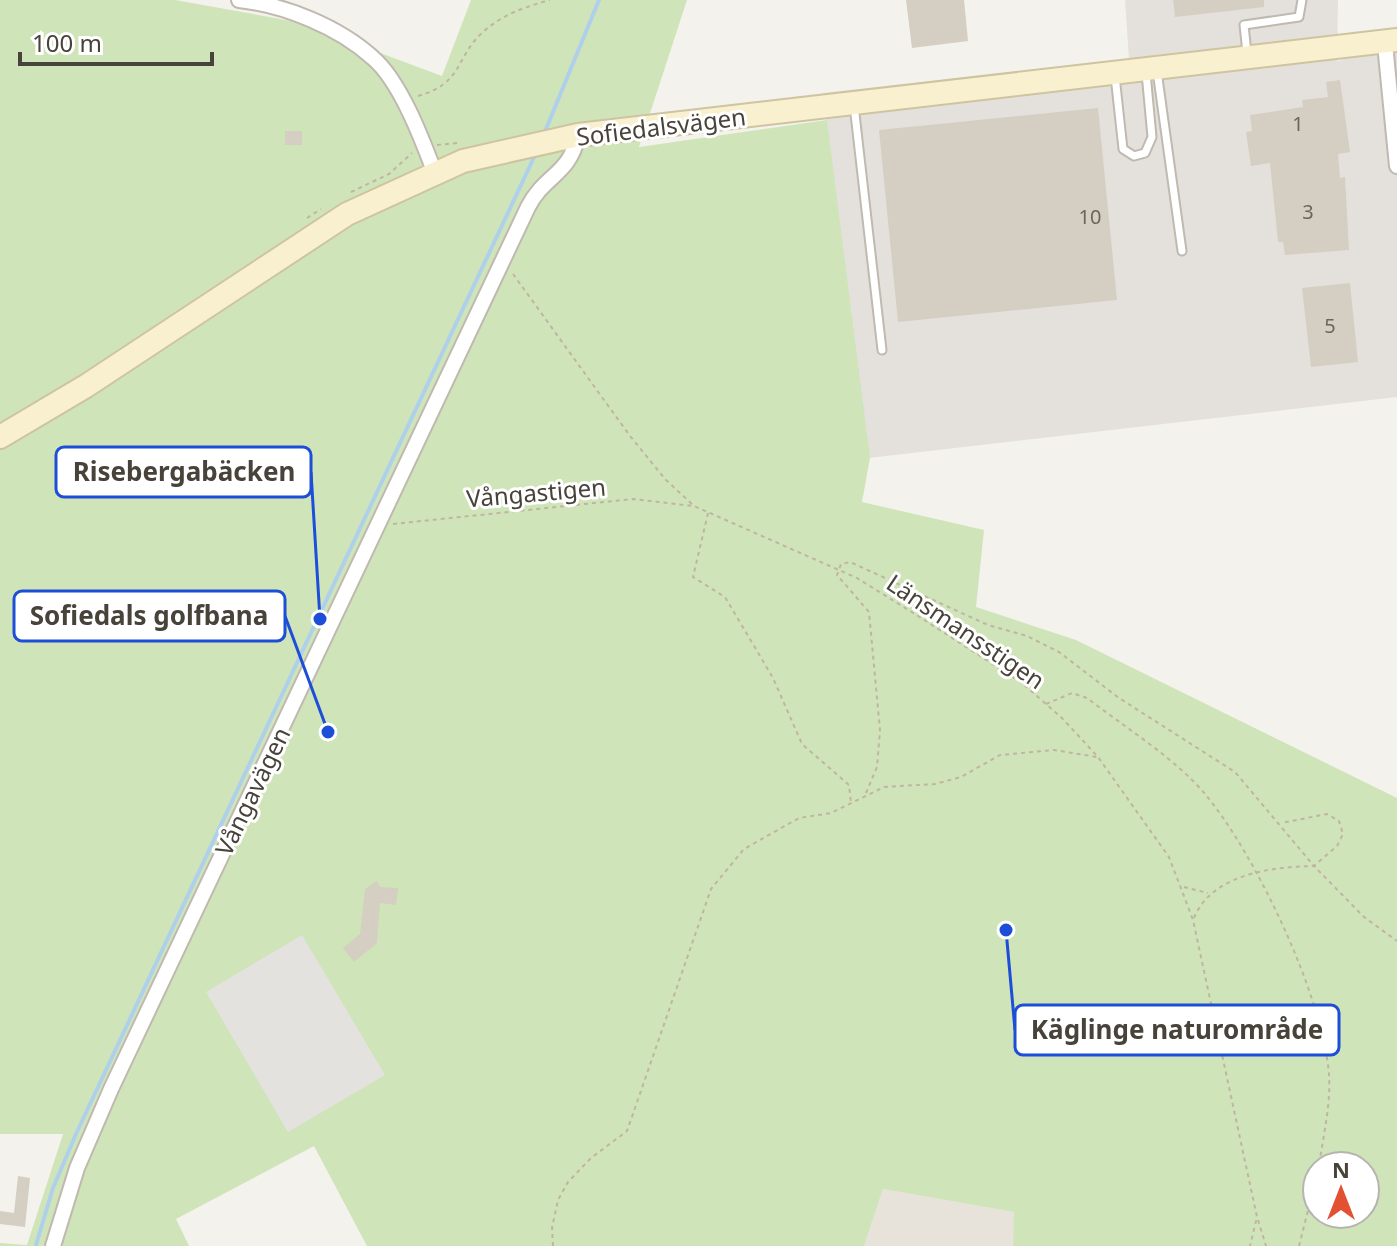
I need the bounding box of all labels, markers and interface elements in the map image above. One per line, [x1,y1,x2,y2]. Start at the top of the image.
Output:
scale bar [20,16,212,66]
text: 100 m [32,26,102,59]
street label: Sofiedalsvägen [574,99,748,153]
house number: 1 [1292,110,1304,137]
house number: 3 [1302,198,1314,225]
house number: 10 [1079,203,1101,230]
house number: 5 [1324,312,1336,339]
callout: Risebergabäcken [56,447,311,497]
text: Risebergabäcken [73,453,295,489]
street label: Vångastigen [465,469,607,515]
street label: Länsmansstigen [880,566,1052,696]
callout: Sofiedals golfbana [14,591,285,641]
text: Sofiedals golfbana [30,597,268,633]
street label: Vångavägen [207,721,297,861]
callout: Käglinge naturområde [1015,1005,1339,1055]
text: Käglinge naturområde [1031,1011,1323,1047]
north arrow [1301,1150,1381,1230]
text: N [1332,1154,1350,1184]

